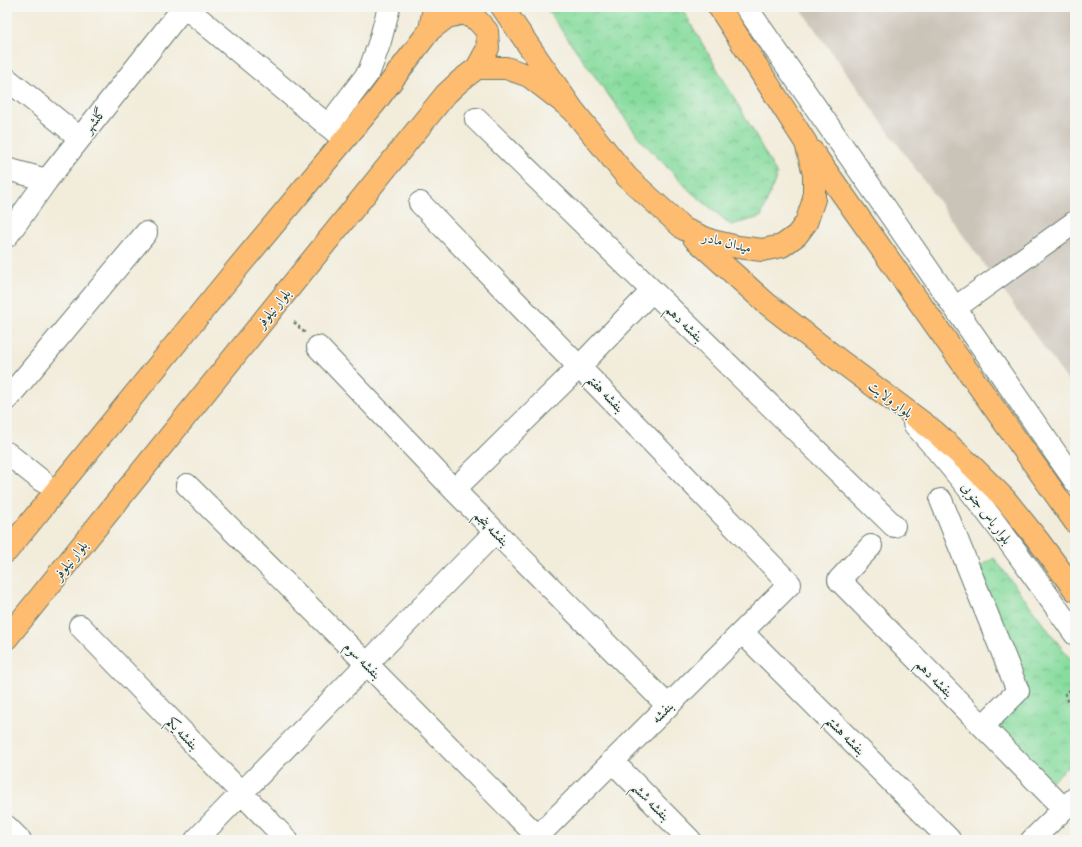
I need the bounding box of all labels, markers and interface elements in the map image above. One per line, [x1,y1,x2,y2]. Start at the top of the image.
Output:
street label: گلشهر [78,104,110,139]
street label: میدان مادر [698,228,753,258]
street label: بلوار نیلوفر [251,285,295,333]
street label: بنفشه دهم [658,301,708,349]
street label: بنفشه هفتم [580,371,628,420]
street label: بلوار ولایت [864,377,917,423]
street label: بلوار یاس جنوبی [957,479,1016,549]
street label: بنفشه پنجم [467,507,513,553]
street label: بلوار نیلوفر [48,537,92,585]
street label: بنفشه سوم [337,638,385,686]
street label: بنفشه دهم [908,656,957,705]
street label: بنفشه [648,698,678,728]
street label: بنفشه هشتم [819,712,869,762]
street label: بنفشه یکم [159,713,203,757]
street label: بنفشه ششم [624,778,674,828]

